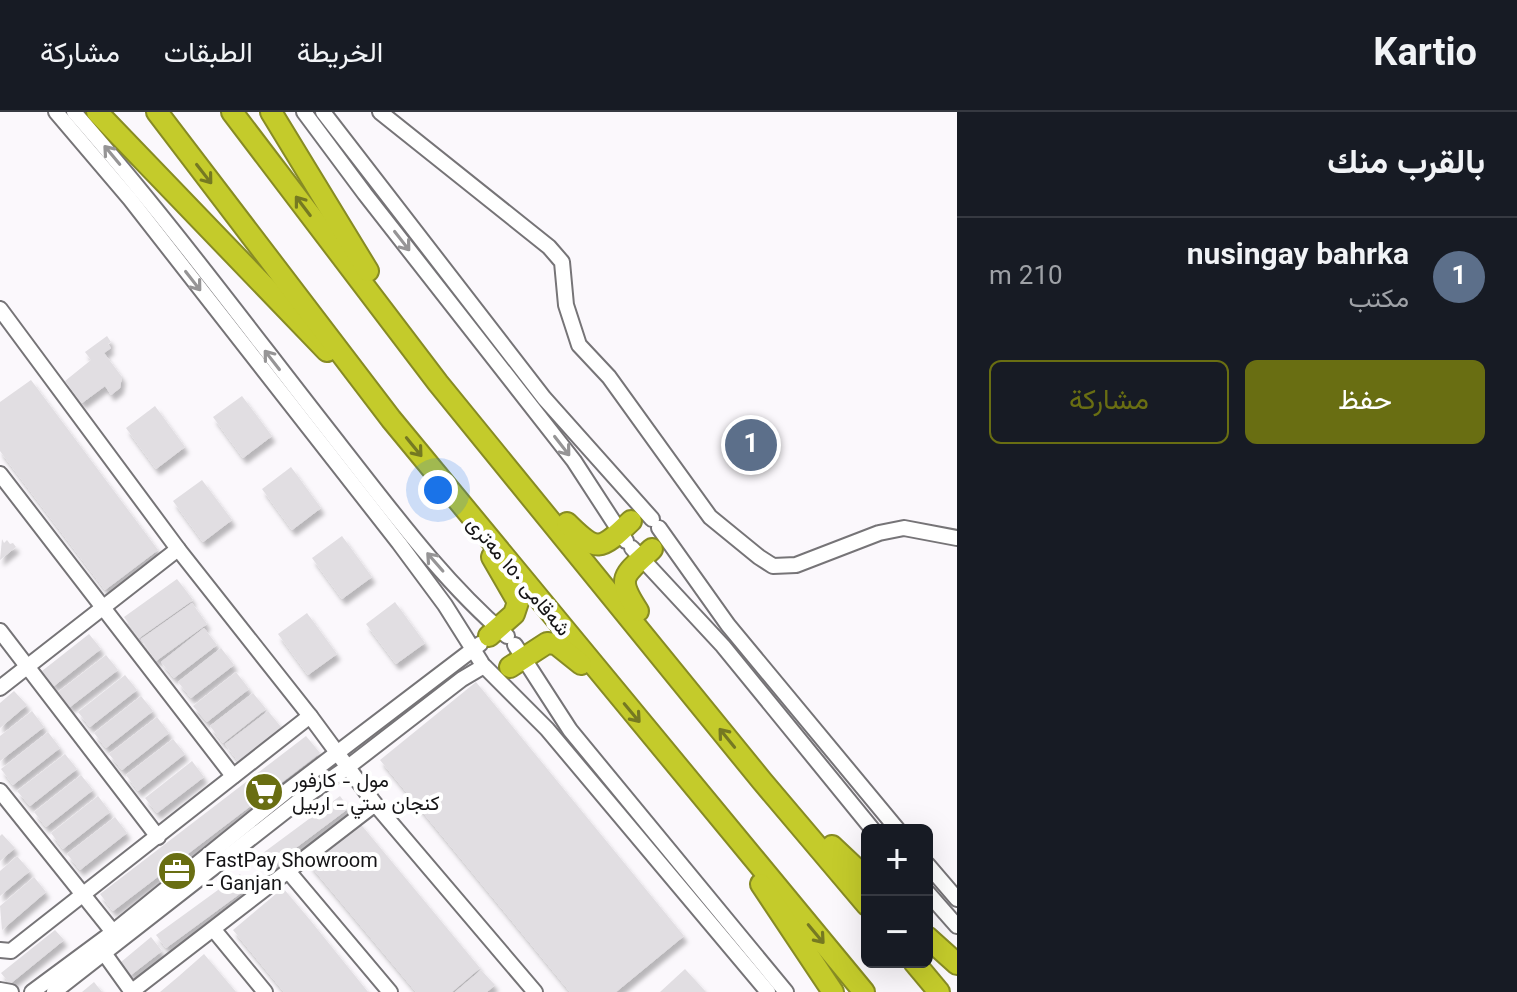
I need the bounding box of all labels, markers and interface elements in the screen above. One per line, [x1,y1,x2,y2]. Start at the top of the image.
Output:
text: Kartio [1373,26,1477,85]
text: مشاركة [40,33,120,77]
text: الطبقات [164,33,253,77]
text: الخريطة [297,33,383,77]
text: بالقرب منك [1327,138,1485,191]
one-way arrow [103,145,121,166]
one-way arrow [195,163,212,184]
one-way arrow [295,196,312,217]
one-way arrow [393,230,410,251]
text: nusingay bahrka [1187,233,1409,280]
text: 210 m [989,257,1063,298]
text: 1 [1452,257,1466,298]
one-way arrow [185,270,202,291]
text: مكتب [1348,280,1409,321]
one-way arrow [264,350,281,371]
button: مشاركة [989,360,1229,444]
button: حفظ [1245,360,1485,444]
pin: 1 [725,415,777,475]
one-way arrow [553,435,571,456]
one-way arrow [405,436,423,457]
your location [418,470,458,510]
street label: شەقامی ١٥٠ مەتری [458,510,577,644]
one-way arrow [426,553,444,573]
one-way arrow [623,702,641,723]
one-way arrow [718,728,736,749]
place label: مول - كارفور كنجان ستي - اربيل [291,766,440,821]
supermarket icon: مول - كارفور كنجان ستي - اربيل [243,771,285,813]
map controls [861,824,933,968]
button: + [861,824,933,896]
place label: FastPay Showroom - Ganjan [205,846,378,901]
office icon: FastPay Showroom - Ganjan [156,850,198,892]
button: − [861,896,933,968]
one-way arrow [807,923,825,944]

